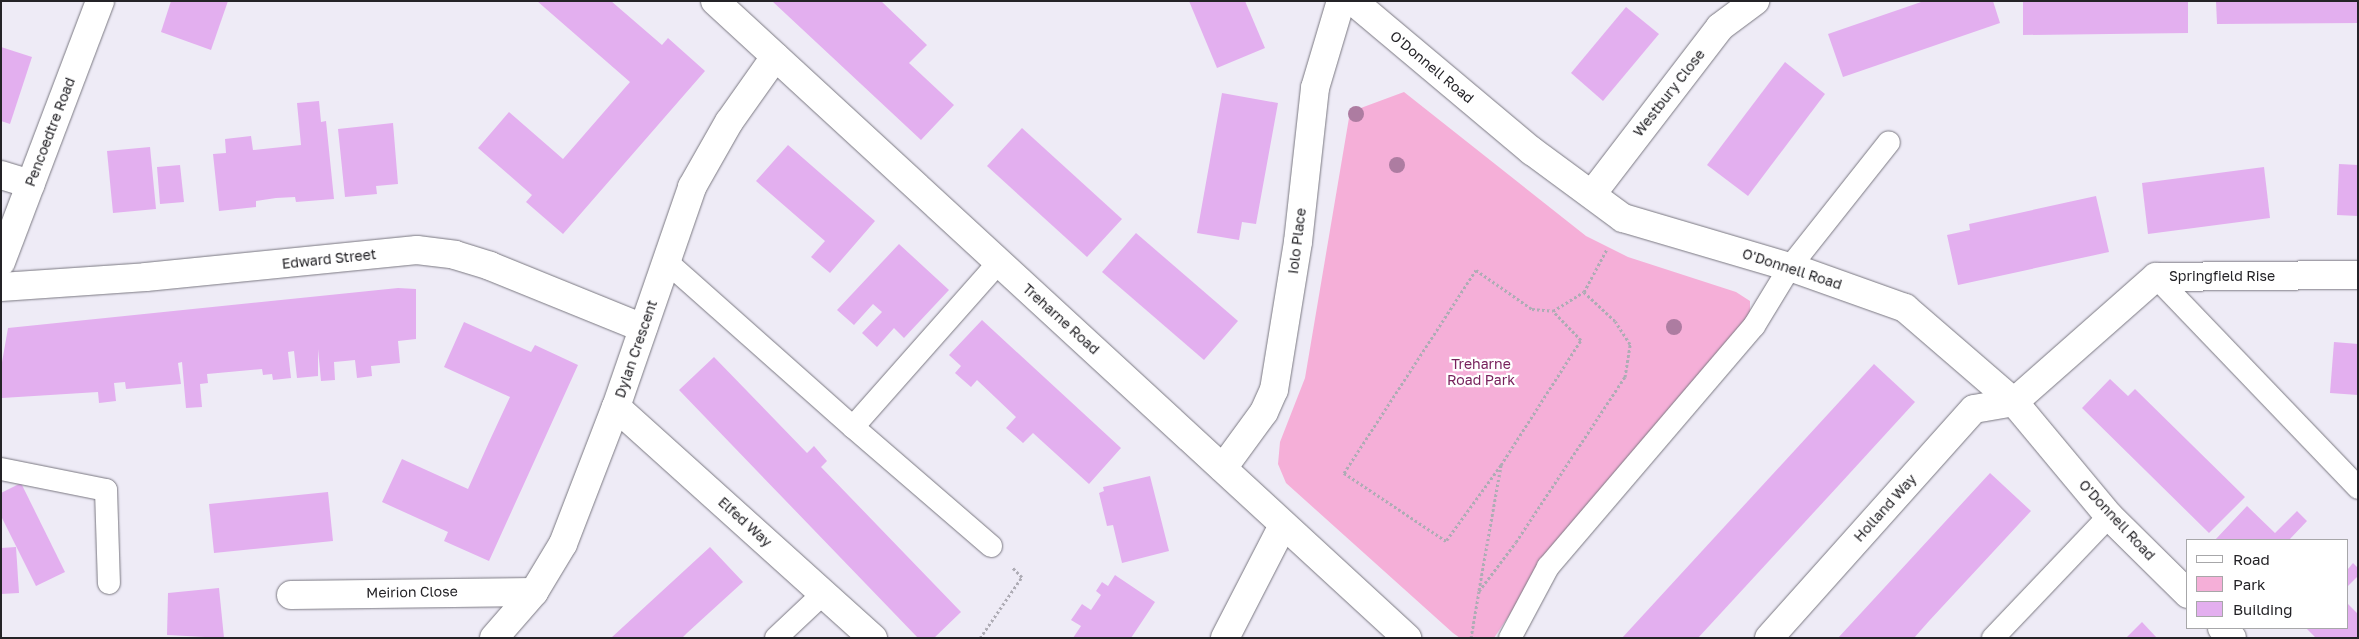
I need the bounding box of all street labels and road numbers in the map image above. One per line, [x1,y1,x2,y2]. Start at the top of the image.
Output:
street label: O'Donnell Road [1387,27,1477,107]
street label: Westbury Close [1630,46,1708,140]
street label: Pencoedtre Road [21,75,79,189]
street label: Iolo Place [1285,207,1309,275]
street label: O'Donnell Road [1740,245,1844,293]
street label: Edward Street [281,246,377,272]
street label: Springfield Rise [2169,268,2275,284]
street label: Treharne Road [1019,280,1103,358]
street label: Dylan Crescent [611,298,661,400]
street label: Holland Way [1850,471,1920,545]
street label: O'Donnell Road [2075,476,2159,564]
street label: Elfed Way [715,494,775,550]
street label: Meirion Close [366,583,458,601]

